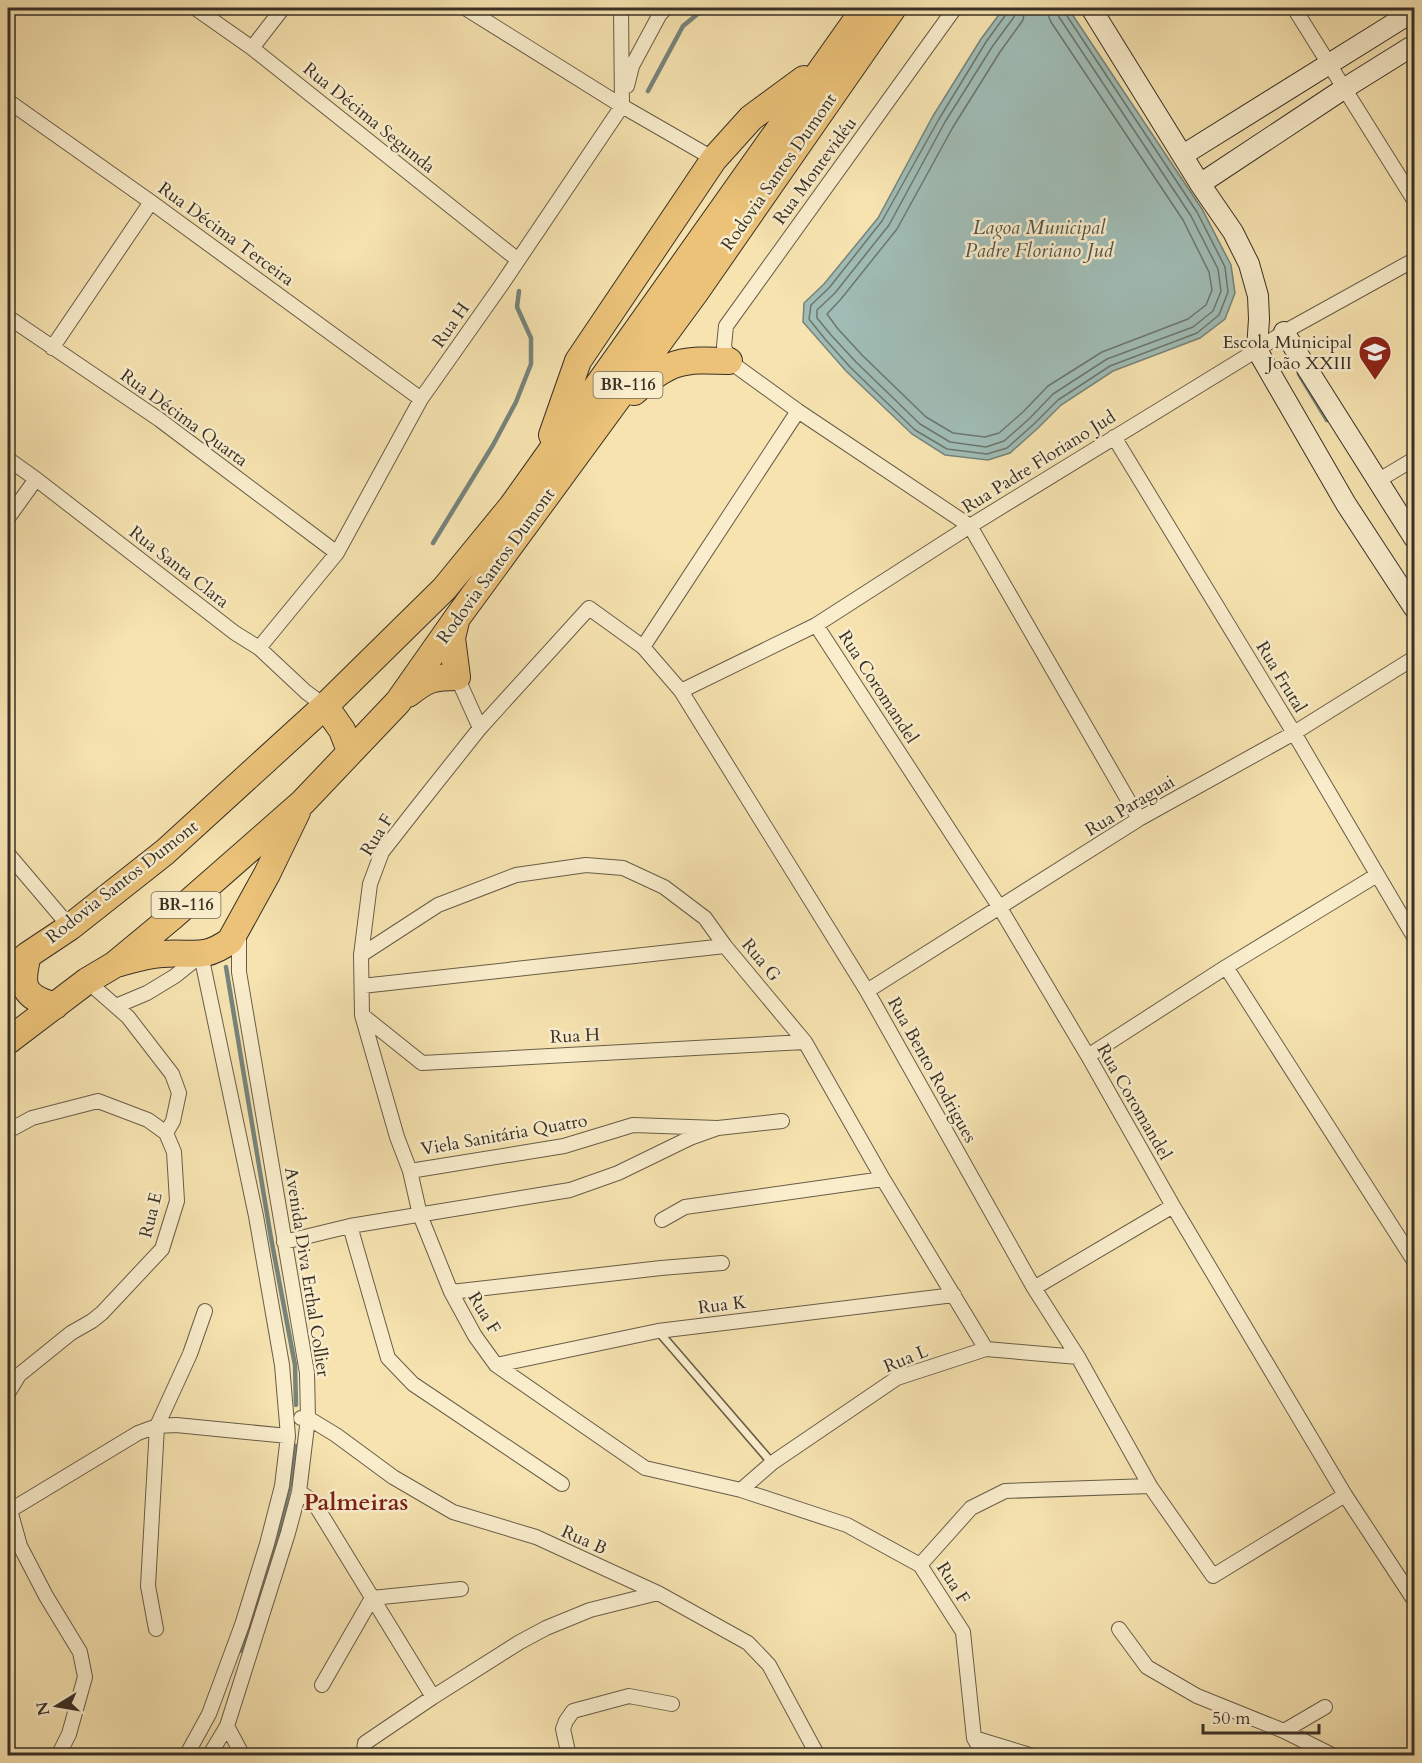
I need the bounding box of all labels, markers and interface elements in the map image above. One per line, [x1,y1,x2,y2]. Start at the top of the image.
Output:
street label: Rua Décima Segunda [298,57,441,179]
street label: Rodovia Santos Dumont [715,88,843,256]
street label: Rua Montevidéu [767,112,863,230]
street label: Rua Décima Terceira [153,176,299,292]
water label: Lagoa Municipal Padre Floriano Jud [965,214,1115,264]
street label: Rua H [426,297,476,353]
place label: Escola Municipal João XXIII [1222,330,1352,376]
school or university icon: Escola Municipal João XXIII [1357,334,1393,381]
street label: Rua Décima Quarta [115,363,253,473]
road number: BR-116 [594,372,662,398]
street label: Rua Padre Floriano Jud [957,404,1121,519]
street label: Rodovia Santos Dumont [431,483,561,649]
street label: Rua Santa Clara [124,520,234,614]
street label: Rua Coromandel [832,626,924,749]
street label: Rua Frutal [1250,636,1312,718]
street label: Rua Paraguai [1080,769,1180,843]
street label: Rua F [354,809,400,861]
street label: Rodovia Santos Dumont [41,814,204,949]
road number: BR-116 [152,892,220,918]
street label: Rua G [736,933,786,987]
street label: Rua Bento Rodrigues [881,992,983,1148]
street label: Rua H [549,1022,601,1050]
street label: Rua Coromandel [1091,1039,1178,1165]
street label: Viela Sanitária Quatro [419,1108,589,1162]
street label: Avenida Diva Erthal Collier [278,1165,336,1379]
street label: Rua E [133,1190,169,1240]
street label: Rua F [462,1287,506,1339]
street label: Rua K [696,1290,748,1320]
street label: Rua L [880,1339,932,1379]
district label: Palmeiras [304,1486,409,1519]
street label: Rua B [557,1519,611,1561]
street label: Rua F [930,1557,976,1609]
north arrow [27,1676,87,1736]
scale bar [1203,1697,1318,1735]
text: N [31,1700,55,1718]
text: 50 m [1212,1706,1251,1731]

